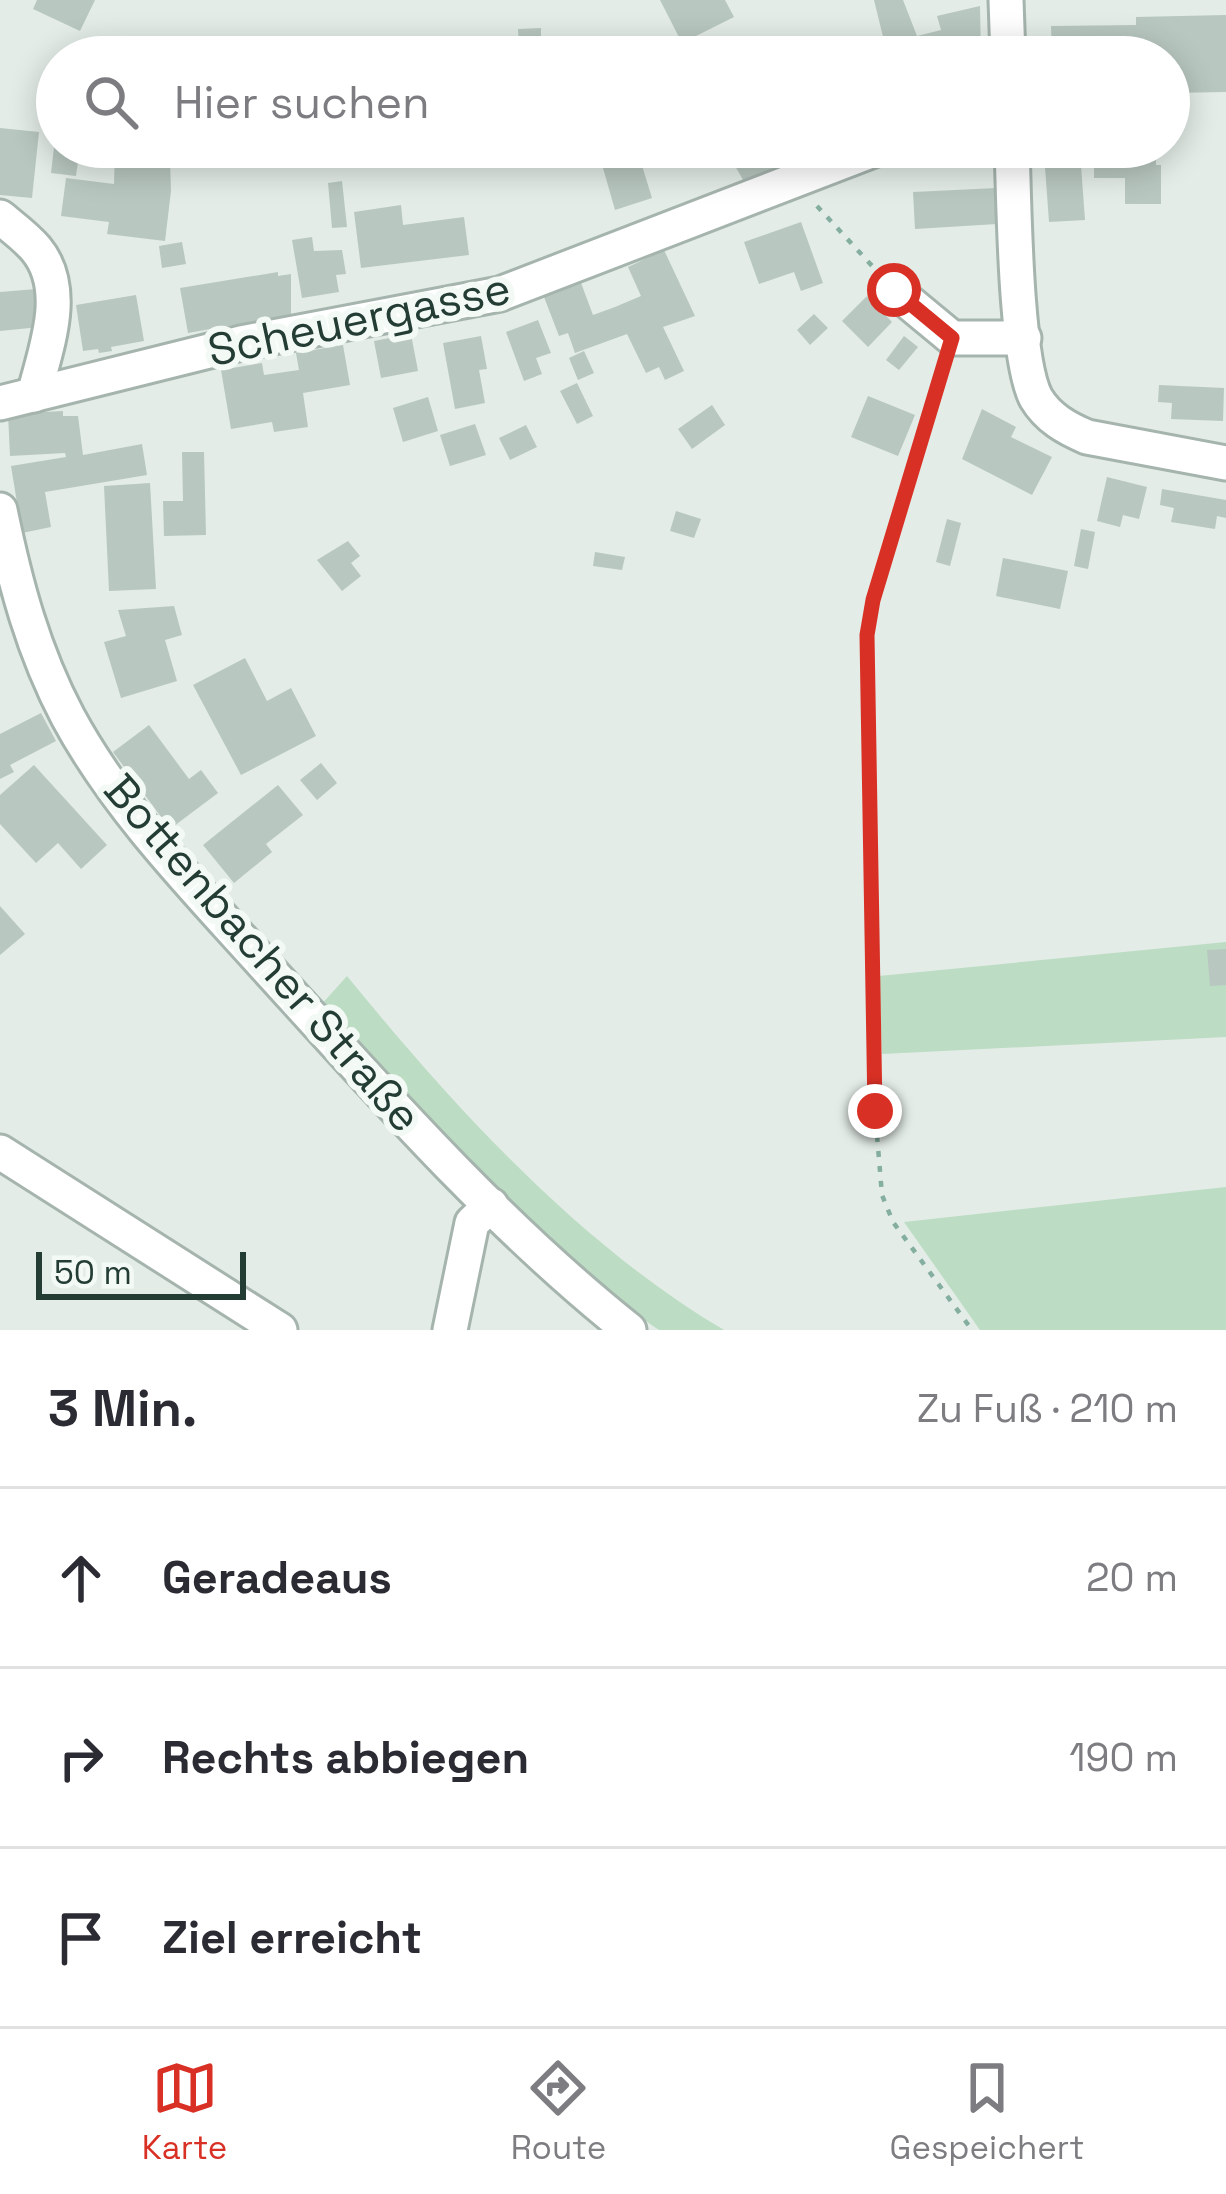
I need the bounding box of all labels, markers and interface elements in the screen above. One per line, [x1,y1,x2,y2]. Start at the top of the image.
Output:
search box [36,36,1190,168]
icon: search [78,69,144,135]
text: Hier suchen [174,74,430,131]
street label: Scheuergasse [203,259,515,379]
route start [867,263,921,317]
street label: Bottenbacher Straße [92,762,434,1144]
route end [848,1084,902,1138]
scale bar [36,1246,246,1299]
text: 50 m [54,1252,132,1294]
text: 3 Min. [48,1376,197,1441]
text: Zu Fuß · 210 m [917,1384,1178,1433]
icon: ahead [48,1545,114,1611]
text: Geradeaus [162,1549,392,1606]
text: 20 m [1086,1553,1178,1602]
icon: right [48,1725,114,1791]
text: Rechts abbiegen [162,1729,529,1786]
text: 190 m [1069,1733,1178,1782]
icon: arrive [48,1905,114,1971]
text: Ziel erreicht [162,1909,422,1966]
tab: Karte [142,2055,227,2169]
tab: Route [511,2055,606,2169]
tab: Gespeichert [890,2055,1084,2169]

